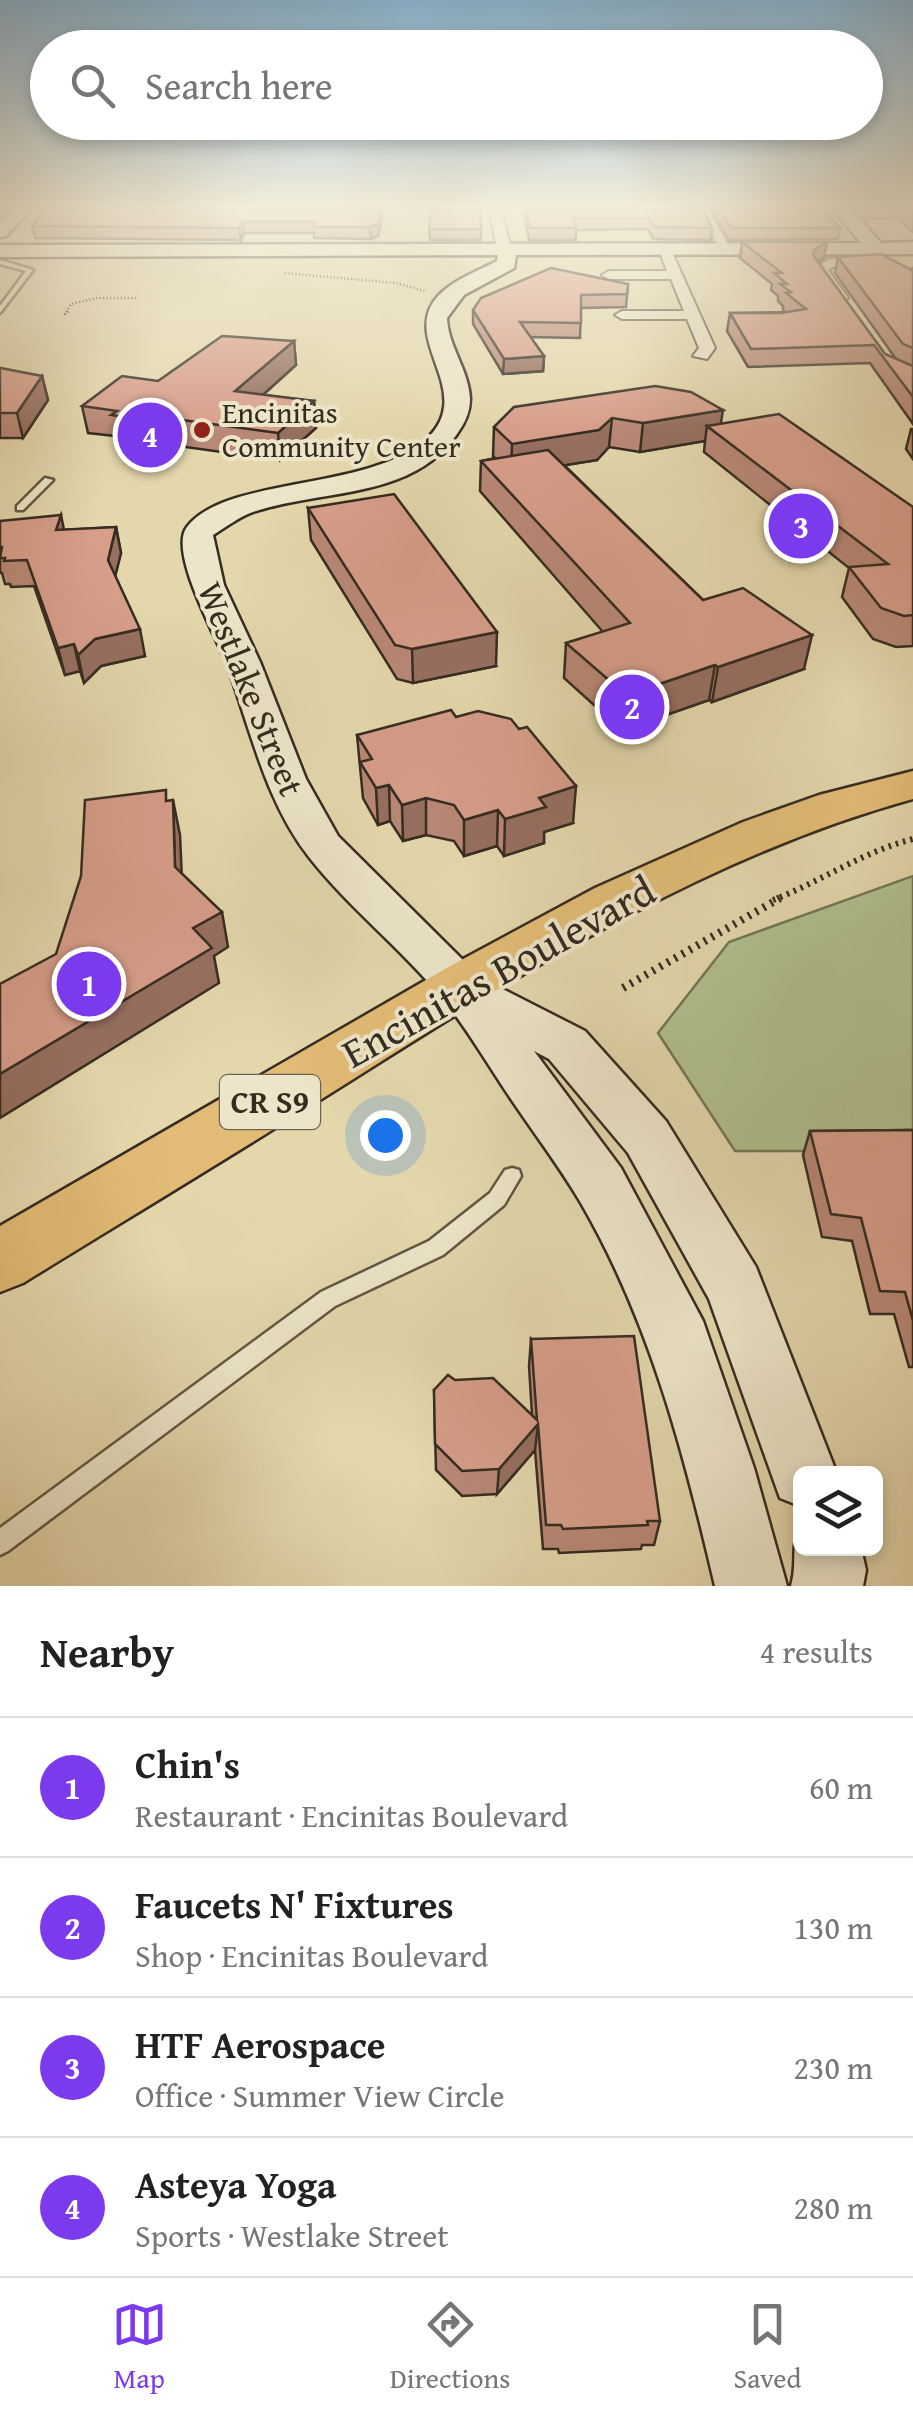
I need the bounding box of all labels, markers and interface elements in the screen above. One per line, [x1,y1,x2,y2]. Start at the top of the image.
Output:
search box [30,30,883,140]
text: Search here [145,57,333,113]
icon: search [65,58,120,113]
place label: Encinitas Community Center [222,390,461,468]
pin: 4 [118,398,182,472]
marker: Encinitas Community Center [191,419,213,441]
pin: 3 [768,488,834,564]
street label: Westlake Street [185,574,318,804]
pin: 2 [600,670,664,744]
street label: Encinitas Boulevard [330,859,666,1082]
pin: 1 [56,946,122,1022]
road number: CR S9 [220,1075,320,1129]
your location [360,1110,411,1161]
map controls [793,1466,883,1556]
button: layers [793,1466,883,1556]
text: Nearby [40,1621,174,1682]
text: 4 results [760,1628,873,1675]
text: Chin's [135,1736,240,1792]
text: 1 [64,1764,81,1811]
text: 60 m [809,1764,873,1811]
text: Restaurant · Encinitas Boulevard [135,1792,568,1839]
text: Faucets N' Fixtures [135,1876,454,1932]
text: 2 [64,1904,81,1951]
text: 130 m [794,1904,873,1951]
text: Shop · Encinitas Boulevard [135,1932,488,1979]
text: HTF Aerospace [135,2016,385,2072]
text: 3 [64,2044,81,2091]
text: 230 m [794,2044,873,2091]
text: Office · Summer View Circle [135,2072,505,2119]
text: Asteya Yoga [135,2156,336,2212]
text: 4 [64,2184,81,2231]
text: 280 m [794,2184,873,2231]
text: Sports · Westlake Street [135,2212,449,2259]
tab: Map [112,2297,167,2398]
tab: Directions [390,2297,510,2398]
tab: Saved [734,2297,801,2398]

